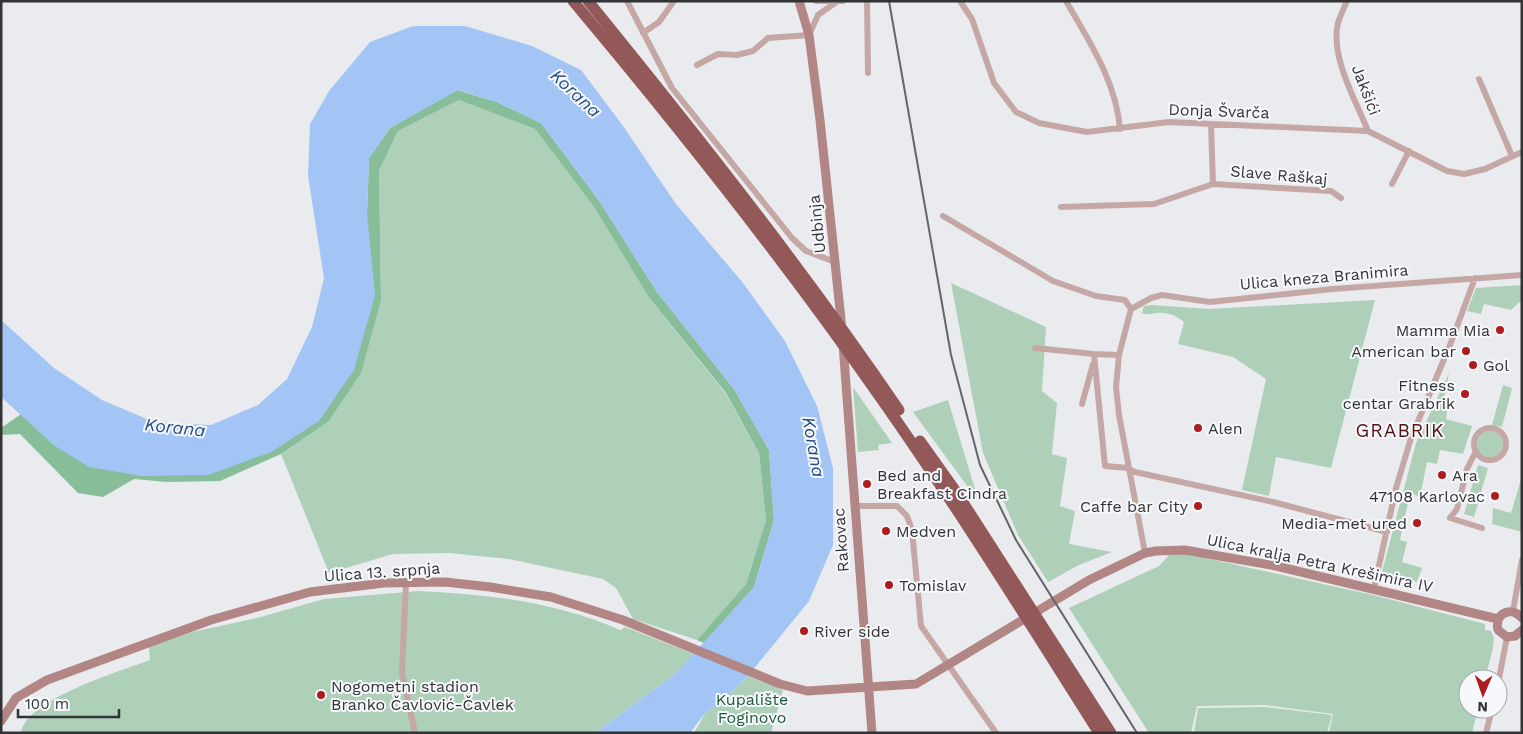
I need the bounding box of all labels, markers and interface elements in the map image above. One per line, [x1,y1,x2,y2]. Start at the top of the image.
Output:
street label: Jakšići [1348,62,1384,118]
water label: Korana [547,65,605,121]
street label: Donja Švarča [1168,100,1270,122]
street label: Slave Raškaj [1230,161,1328,189]
street label: Udbinja [804,194,830,254]
street label: Ulica kneza Branimira [1239,260,1409,294]
place label: Mamma Mia [1396,321,1490,340]
marker: Mamma Mia [1494,324,1506,336]
place label: American bar [1351,342,1456,361]
marker: American bar [1460,345,1472,357]
place label: Gol [1483,356,1509,375]
marker: Gol [1467,359,1479,371]
place label: Fitness centar Grabrik [1343,376,1455,413]
marker: Fitness centar Grabrik [1459,388,1471,400]
water label: Korana [144,413,206,441]
water label: Korana [798,415,830,479]
place label: Alen [1208,419,1243,438]
district label: GRABRIK [1355,419,1445,442]
marker: Alen [1192,422,1204,434]
place label: Bed and Breakfast Cindra [877,466,1007,503]
place label: Ara [1452,466,1478,485]
marker: Ara [1436,469,1448,481]
marker: Bed and Breakfast Cindra [861,478,873,490]
place label: 47108 Karlovac [1369,487,1485,506]
marker: 47108 Karlovac [1489,490,1501,502]
place label: Caffe bar City [1080,497,1189,516]
marker: Caffe bar City [1192,500,1204,512]
street label: Rakovac [829,507,853,573]
place label: Media-met ured [1281,514,1407,533]
marker: Media-met ured [1411,517,1423,529]
place label: Medven [896,522,956,541]
marker: Medven [880,525,892,537]
street label: Ulica kralja Petra Krešimira IV [1205,530,1435,596]
street label: Ulica 13. srpnja [323,558,441,586]
place label: Tomislav [899,576,967,595]
marker: Tomislav [883,579,895,591]
place label: River side [814,622,890,641]
marker: River side [798,625,810,637]
north arrow [1458,669,1508,719]
place label: Nogometni stadion Branko Čavlović-Čavlek [331,677,514,714]
scale bar [18,686,119,718]
marker: Nogometni stadion Branko Čavlović-Čavlek [315,689,327,701]
park label: Kupalište Foginovo [716,690,788,727]
text: 100 m [25,695,69,713]
text: N [1477,699,1488,715]

